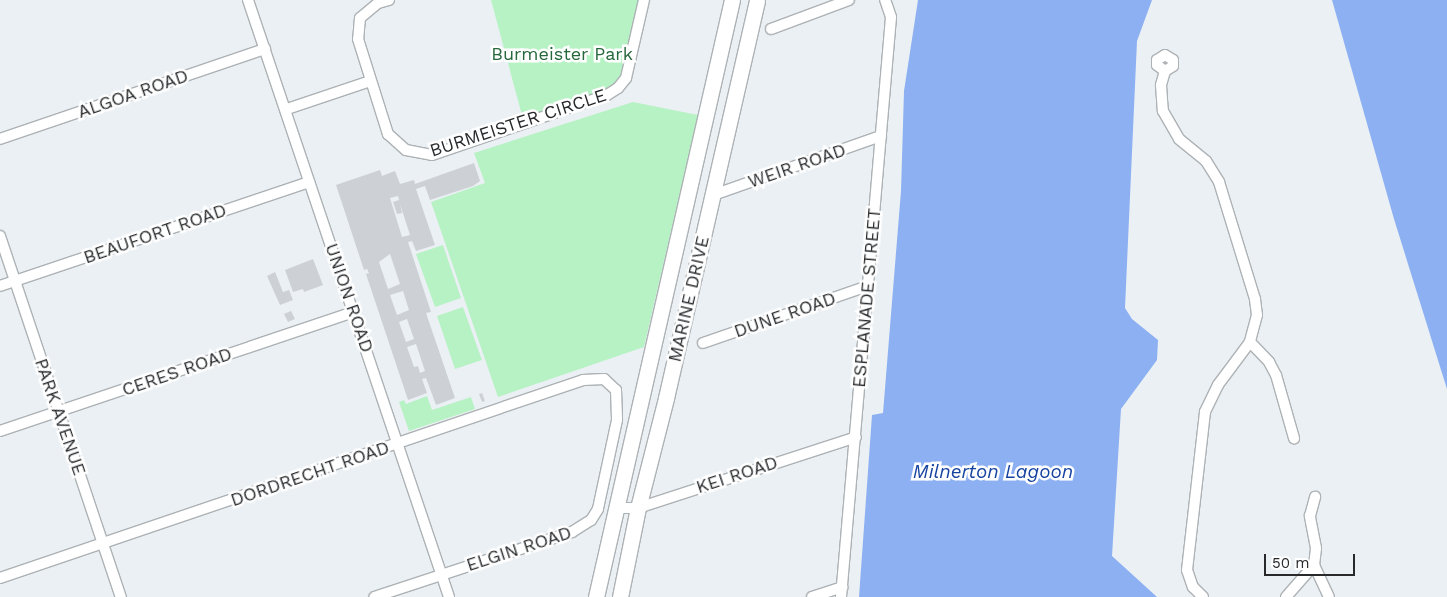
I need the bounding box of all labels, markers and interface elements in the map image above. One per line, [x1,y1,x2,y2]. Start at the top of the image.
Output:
park label: Burmeister Park [491,43,633,65]
street label: ALGOA ROAD [75,65,191,123]
street label: BURMEISTER CIRCLE [427,84,609,162]
street label: WEIR ROAD [745,139,849,193]
street label: BEAUFORT ROAD [81,199,229,269]
street label: ESPLANADE STREET [848,207,886,389]
street label: MARINE DRIVE [664,234,714,364]
street label: UNION ROAD [320,241,378,355]
street label: DUNE ROAD [731,287,839,343]
street label: CERES ROAD [119,343,235,401]
street label: PARK AVENUE [30,355,90,479]
street label: DORDRECHT ROAD [228,437,392,511]
street label: KEI ROAD [693,452,781,498]
water label: Milnerton Lagoon [913,461,1073,483]
street label: ELGIN ROAD [464,522,574,576]
scale bar [1267,544,1358,576]
text: 50 m [1272,554,1309,572]

